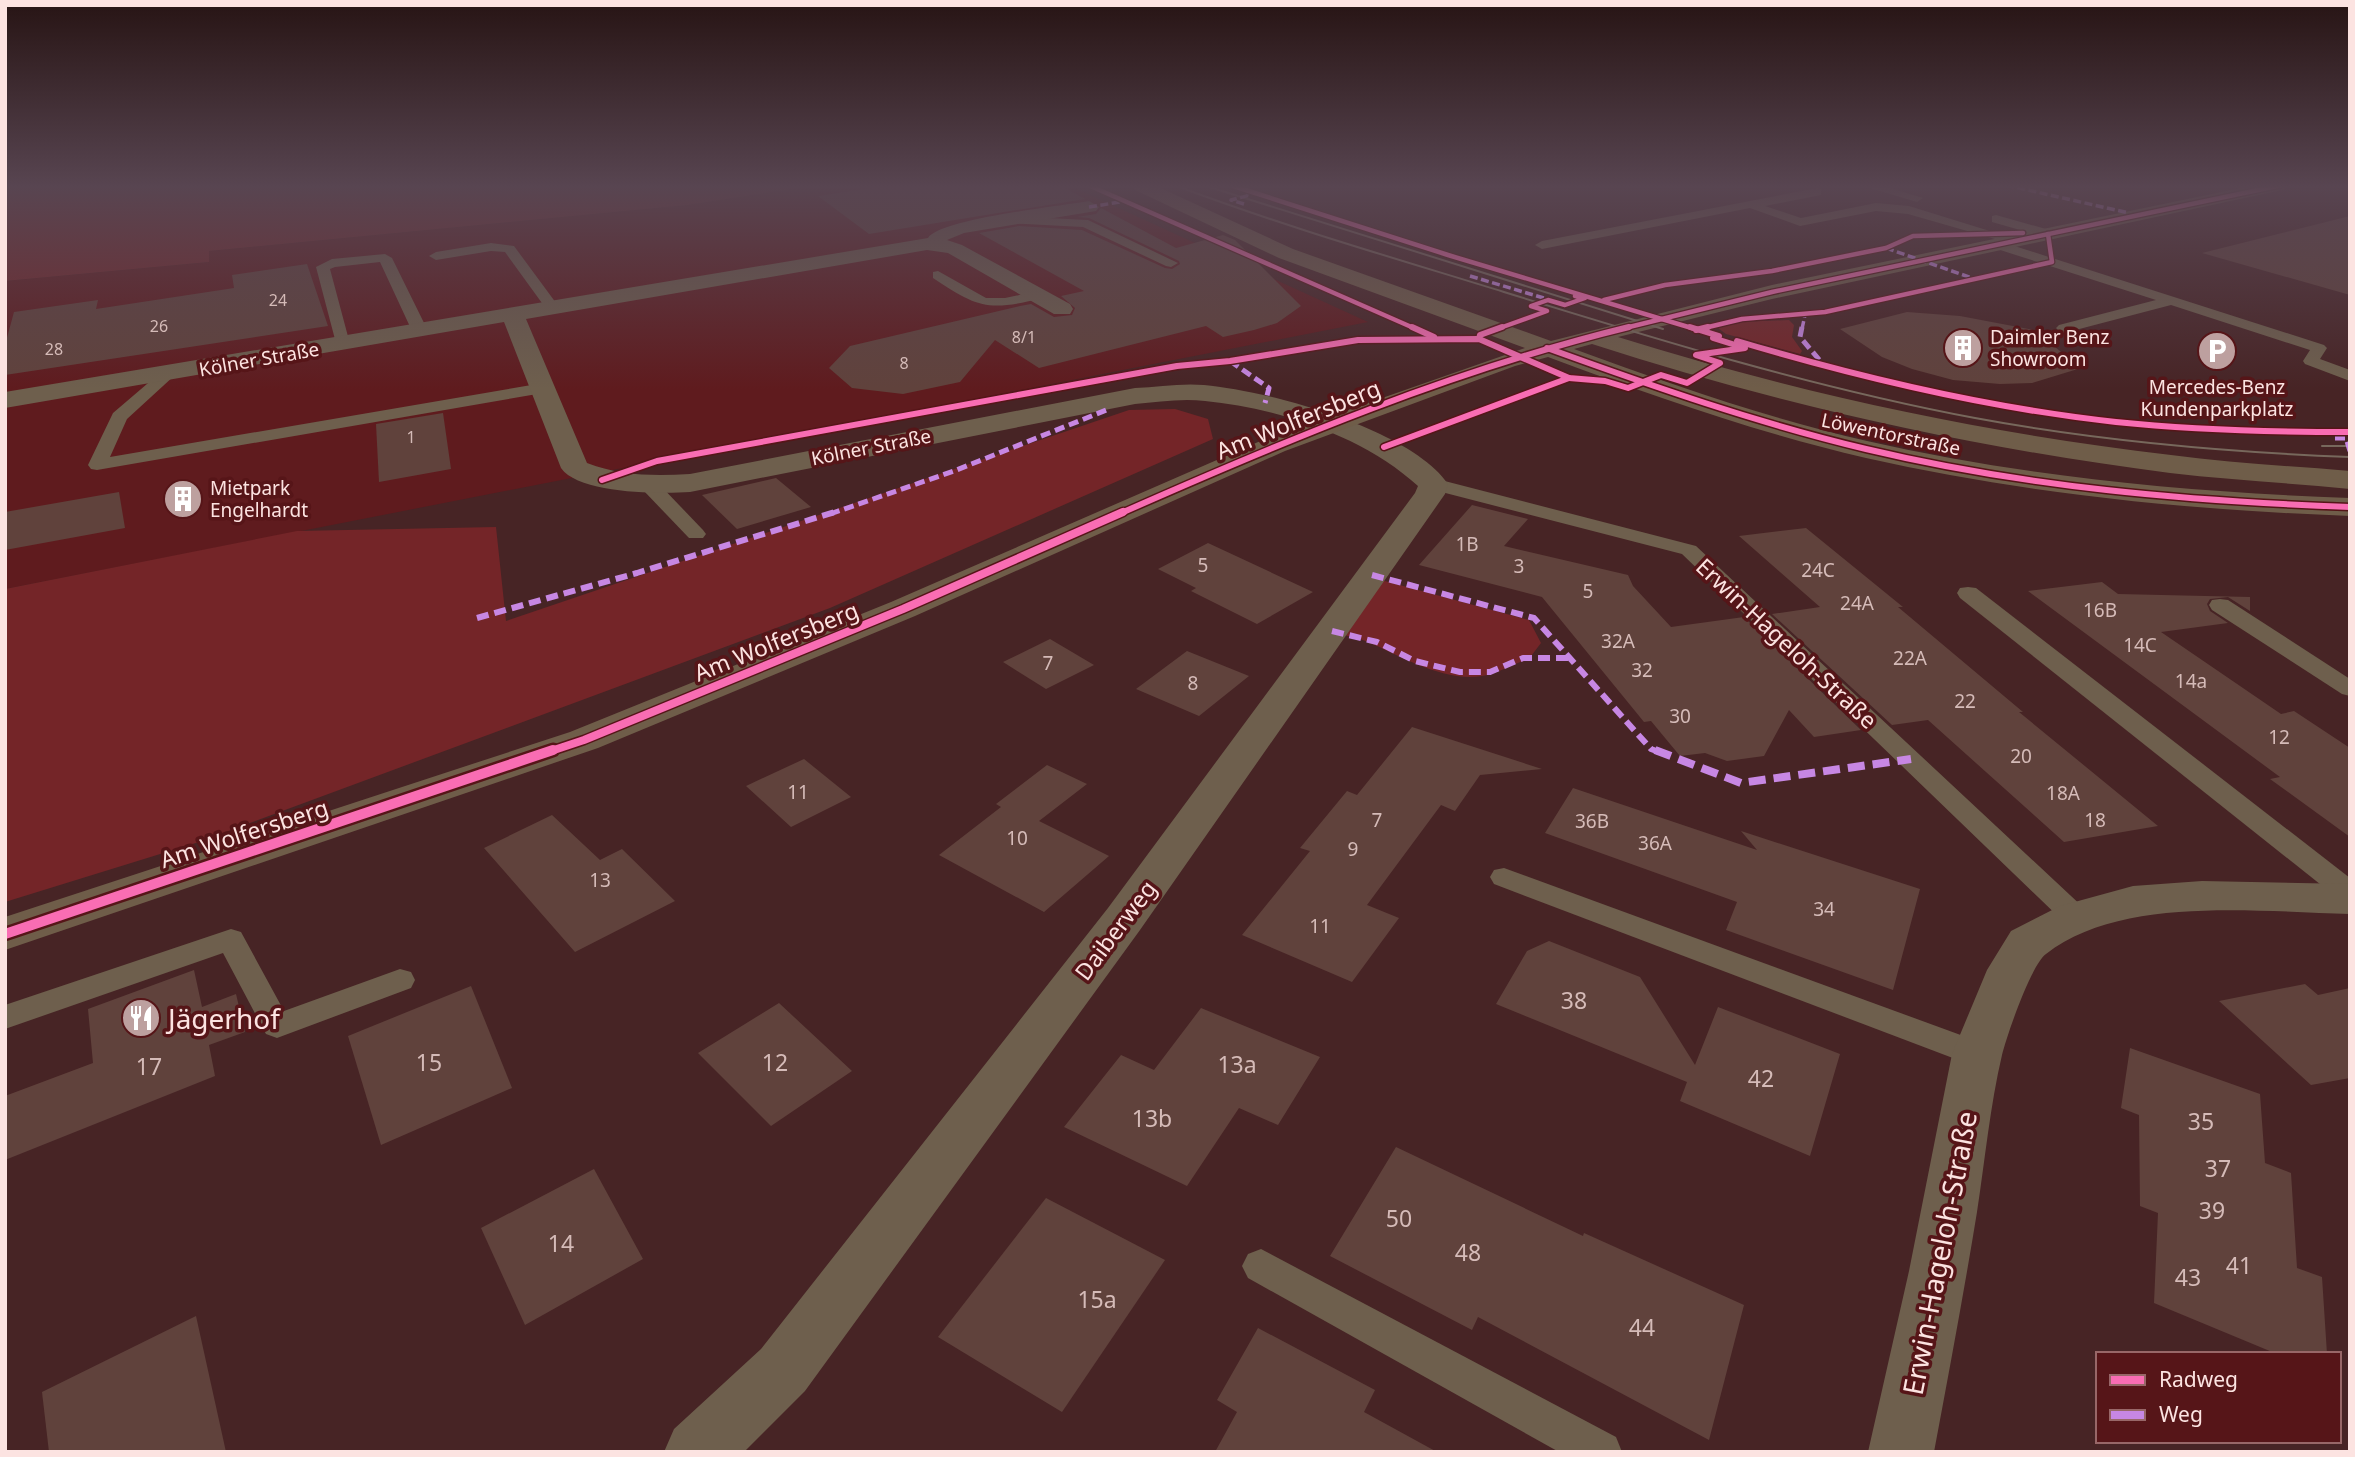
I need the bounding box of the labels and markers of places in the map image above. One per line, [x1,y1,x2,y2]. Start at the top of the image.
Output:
place label: Daimler Benz Showroom [1990,324,2109,372]
building icon: Daimler Benz Showroom [1942,327,1984,369]
parking icon: Mercedes-Benz Kundenparkplatz [2196,330,2238,372]
place label: Mercedes-Benz Kundenparkplatz [2141,374,2293,422]
place label: Mietpark Engelhardt [210,475,308,523]
building icon: Mietpark Engelhardt [162,478,204,520]
restaurant icon: Jägerhof [120,997,162,1039]
place label: Jägerhof [165,999,281,1037]

